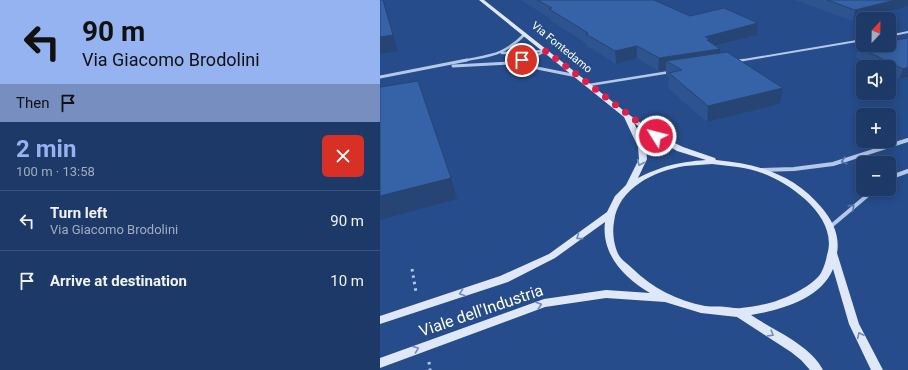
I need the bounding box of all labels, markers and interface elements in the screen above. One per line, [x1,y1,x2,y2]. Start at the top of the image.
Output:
north arrow [856,12,896,52]
map controls [856,12,896,196]
text: 90 m [82,15,145,48]
icon: left [16,16,68,68]
street label: Via Fontedamo [529,19,595,76]
pin [505,43,539,77]
text: Via Giacomo Brodolini [82,49,260,70]
icon: arrive [511,49,533,71]
button: sound [856,60,896,100]
icon: arrive [57,92,79,114]
text: Then [16,94,49,112]
button: + [856,108,896,148]
position arrow [635,115,677,157]
text: 2 min [16,135,76,163]
button: close [322,135,364,177]
one-way arrow [841,156,848,165]
button: − [856,156,896,196]
one-way arrow [637,159,645,167]
text: 100 m · 13:58 [16,164,95,179]
text: Turn left [50,204,107,222]
one-way arrow [847,205,855,212]
icon: left [16,210,38,232]
text: 90 m [330,212,364,230]
text: Via Giacomo Brodolini [50,222,178,237]
one-way arrow [576,232,583,239]
icon: arrive [16,270,38,292]
text: Arrive at destination [50,272,187,290]
text: 10 m [330,272,364,290]
street label: Viale dell'Industria [417,280,546,341]
one-way arrow [459,288,466,297]
one-way arrow [535,301,542,310]
one-way arrow [767,329,774,336]
one-way arrow [857,332,865,339]
one-way arrow [413,346,420,354]

